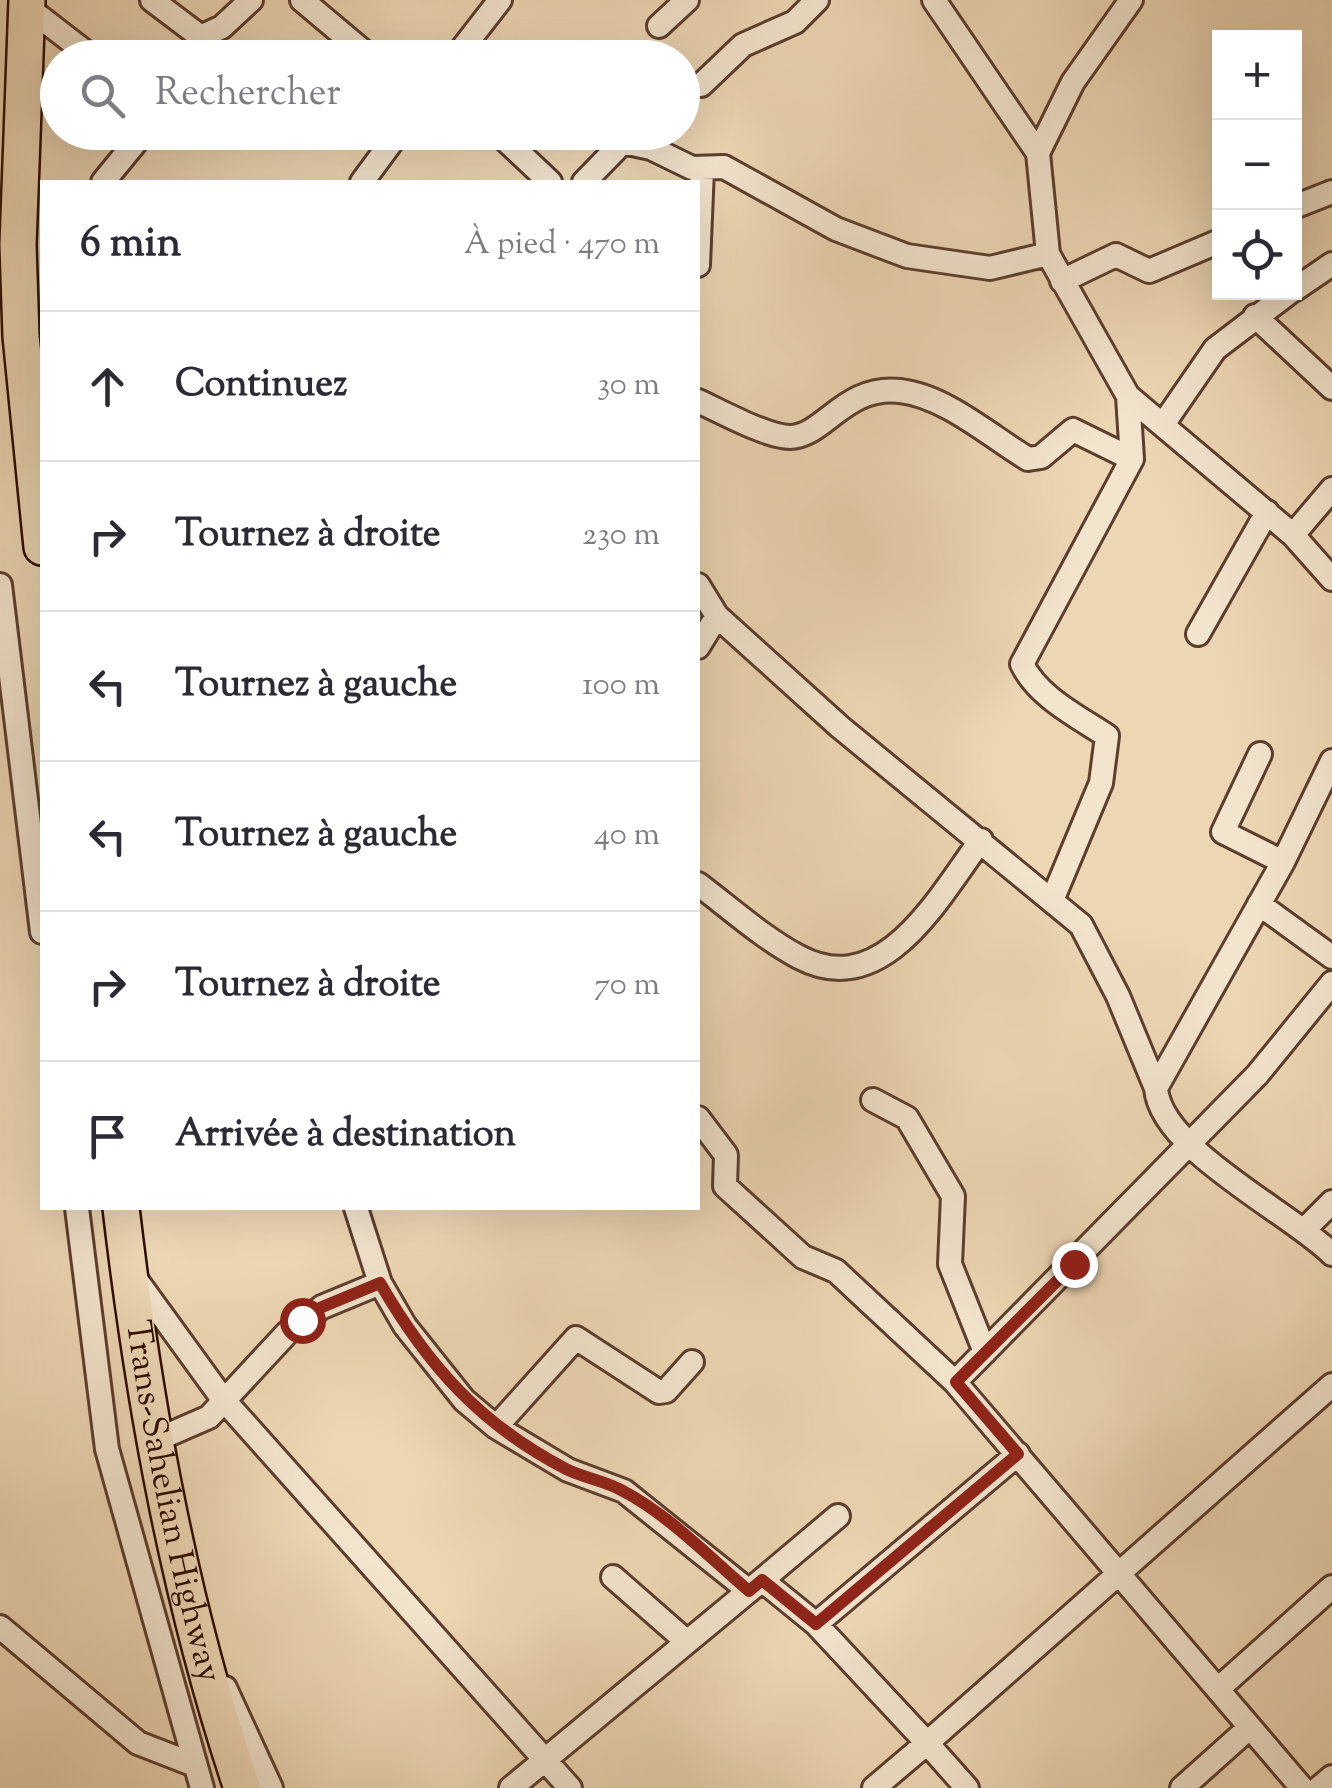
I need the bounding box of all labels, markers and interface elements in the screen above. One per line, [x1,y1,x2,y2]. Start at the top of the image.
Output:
map controls [1212,30,1302,300]
button: + [1212,30,1302,120]
search box [40,40,700,150]
icon: search [75,68,130,123]
text: Rechercher [155,68,341,122]
button: − [1212,120,1302,210]
button: locate [1212,210,1302,300]
text: 6 min [80,215,181,275]
text: À pied · 470 m [464,222,660,268]
icon: ahead [80,359,135,414]
text: Continuez [175,359,347,413]
text: 30 m [597,363,660,409]
icon: right [80,509,135,564]
text: Tournez à droite [175,509,441,563]
text: 230 m [582,513,660,559]
icon: left [80,659,135,714]
text: Tournez à gauche [175,659,457,713]
text: 100 m [582,663,660,709]
icon: left [80,809,135,864]
text: Tournez à gauche [175,809,457,863]
text: 40 m [594,813,660,859]
icon: right [80,959,135,1014]
text: Tournez à droite [175,959,441,1013]
text: 70 m [594,963,660,1009]
icon: arrive [80,1109,135,1164]
text: Arrivée à destination [175,1109,516,1163]
route end [1052,1242,1098,1288]
route start [280,1298,326,1344]
street label: Trans-Sahelian Highway [110,1317,234,1688]

